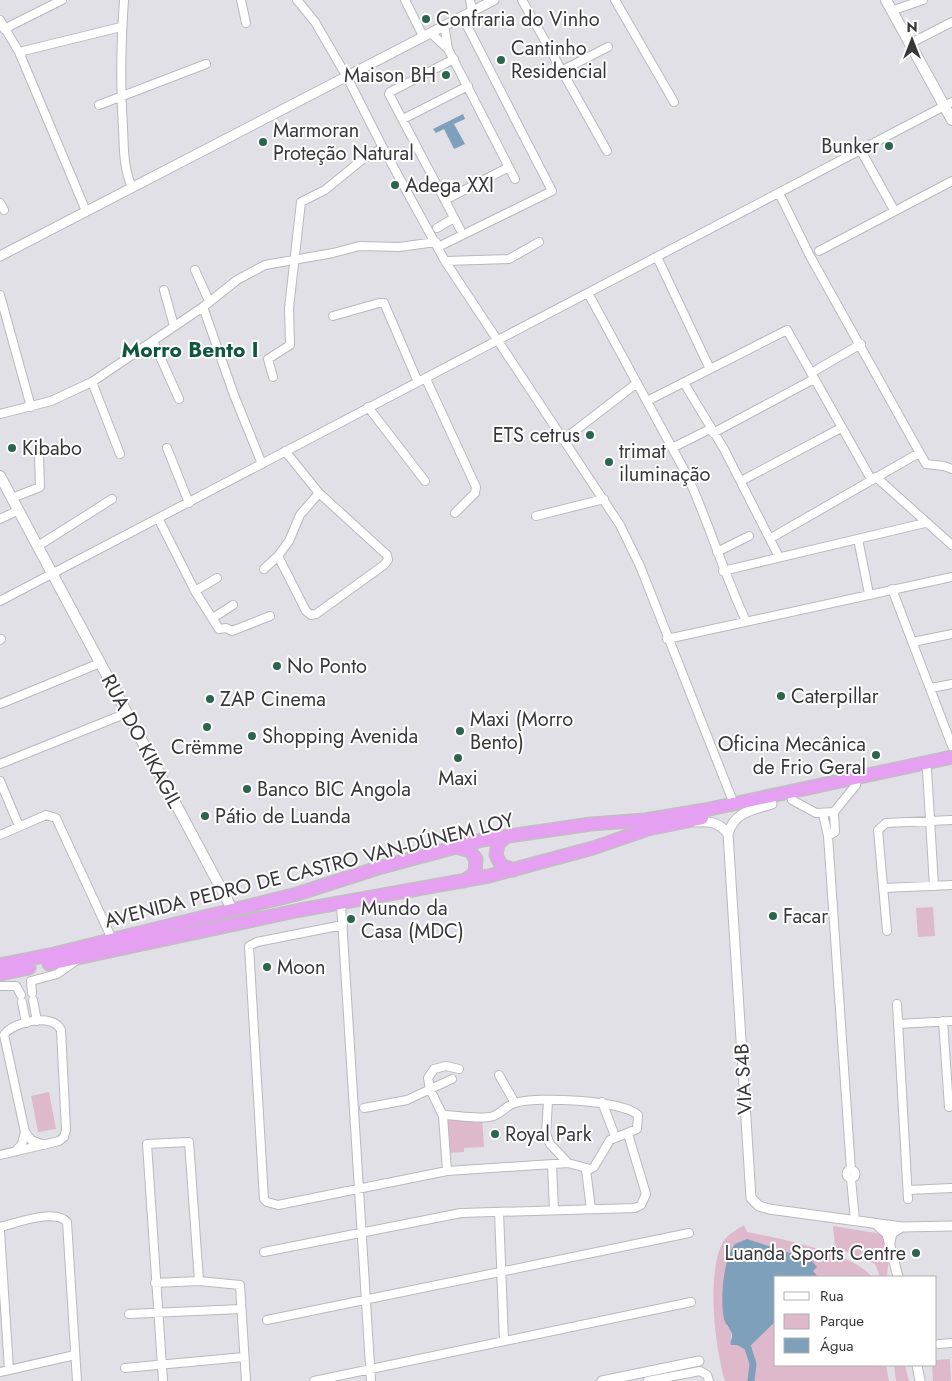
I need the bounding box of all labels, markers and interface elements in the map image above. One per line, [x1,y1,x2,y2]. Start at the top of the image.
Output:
place label: Confraria do Vinho [436,5,600,34]
marker: Confraria do Vinho [420,13,432,25]
north arrow [887,15,937,65]
text: N [906,17,918,37]
place label: Cantinho Residencial [511,34,607,86]
marker: Cantinho Residencial [495,54,507,66]
place label: Maison BH [344,61,436,90]
marker: Maison BH [440,69,452,81]
place label: Marmoran Proteção Natural [273,116,414,168]
place label: Bunker [821,132,879,161]
marker: Marmoran Proteção Natural [257,136,269,148]
marker: Bunker [883,140,895,152]
place label: Adega XXI [405,171,494,200]
marker: Adega XXI [389,179,401,191]
district label: Morro Bento I [122,335,258,365]
place label: ETS cetrus [493,421,580,450]
marker: ETS cetrus [584,429,596,441]
place label: Kibabo [22,434,82,463]
place label: trimat iluminação [619,437,710,489]
marker: Kibabo [6,442,18,454]
marker: trimat iluminação [603,456,615,468]
place label: No Ponto [287,652,367,681]
marker: No Ponto [271,660,283,672]
street label: RUA DO KIKAGIL [94,669,189,813]
place label: Caterpillar [791,682,879,711]
place label: ZAP Cinema [220,685,326,714]
marker: Caterpillar [775,690,787,702]
marker: ZAP Cinema [204,693,216,705]
place label: Maxi (Morro Bento) [470,705,573,757]
marker: Crëmme [201,721,213,733]
place label: Shopping Avenida [262,722,418,751]
marker: Maxi (Morro Bento) [454,725,466,737]
marker: Shopping Avenida [246,730,258,742]
place label: Oficina Mecânica de Frio Geral [718,730,866,782]
place label: Crëmme [171,733,243,762]
marker: Oficina Mecânica de Frio Geral [870,749,882,761]
marker: Maxi [452,752,464,764]
place label: Maxi [438,764,478,793]
place label: Banco BIC Angola [257,775,411,804]
marker: Banco BIC Angola [241,783,253,795]
place label: Pátio de Luanda [215,802,351,831]
street label: AVENIDA PEDRO DE CASTRO VAN-DÚNEM LOY [101,805,518,935]
marker: Pátio de Luanda [199,810,211,822]
place label: Mundo da Casa (MDC) [361,894,464,946]
place label: Facar [783,902,828,931]
marker: Facar [767,910,779,922]
marker: Mundo da Casa (MDC) [345,913,357,925]
place label: Moon [277,953,326,982]
marker: Moon [261,961,273,973]
street label: VIA S4B [727,1043,760,1115]
place label: Royal Park [505,1120,592,1149]
marker: Royal Park [489,1128,501,1140]
place label: Luanda Sports Centre [725,1239,906,1268]
marker: Luanda Sports Centre [910,1247,922,1259]
legend [774,1276,937,1366]
text: Rua [820,1285,844,1307]
text: Parque [820,1310,864,1332]
text: Água [820,1335,854,1357]

